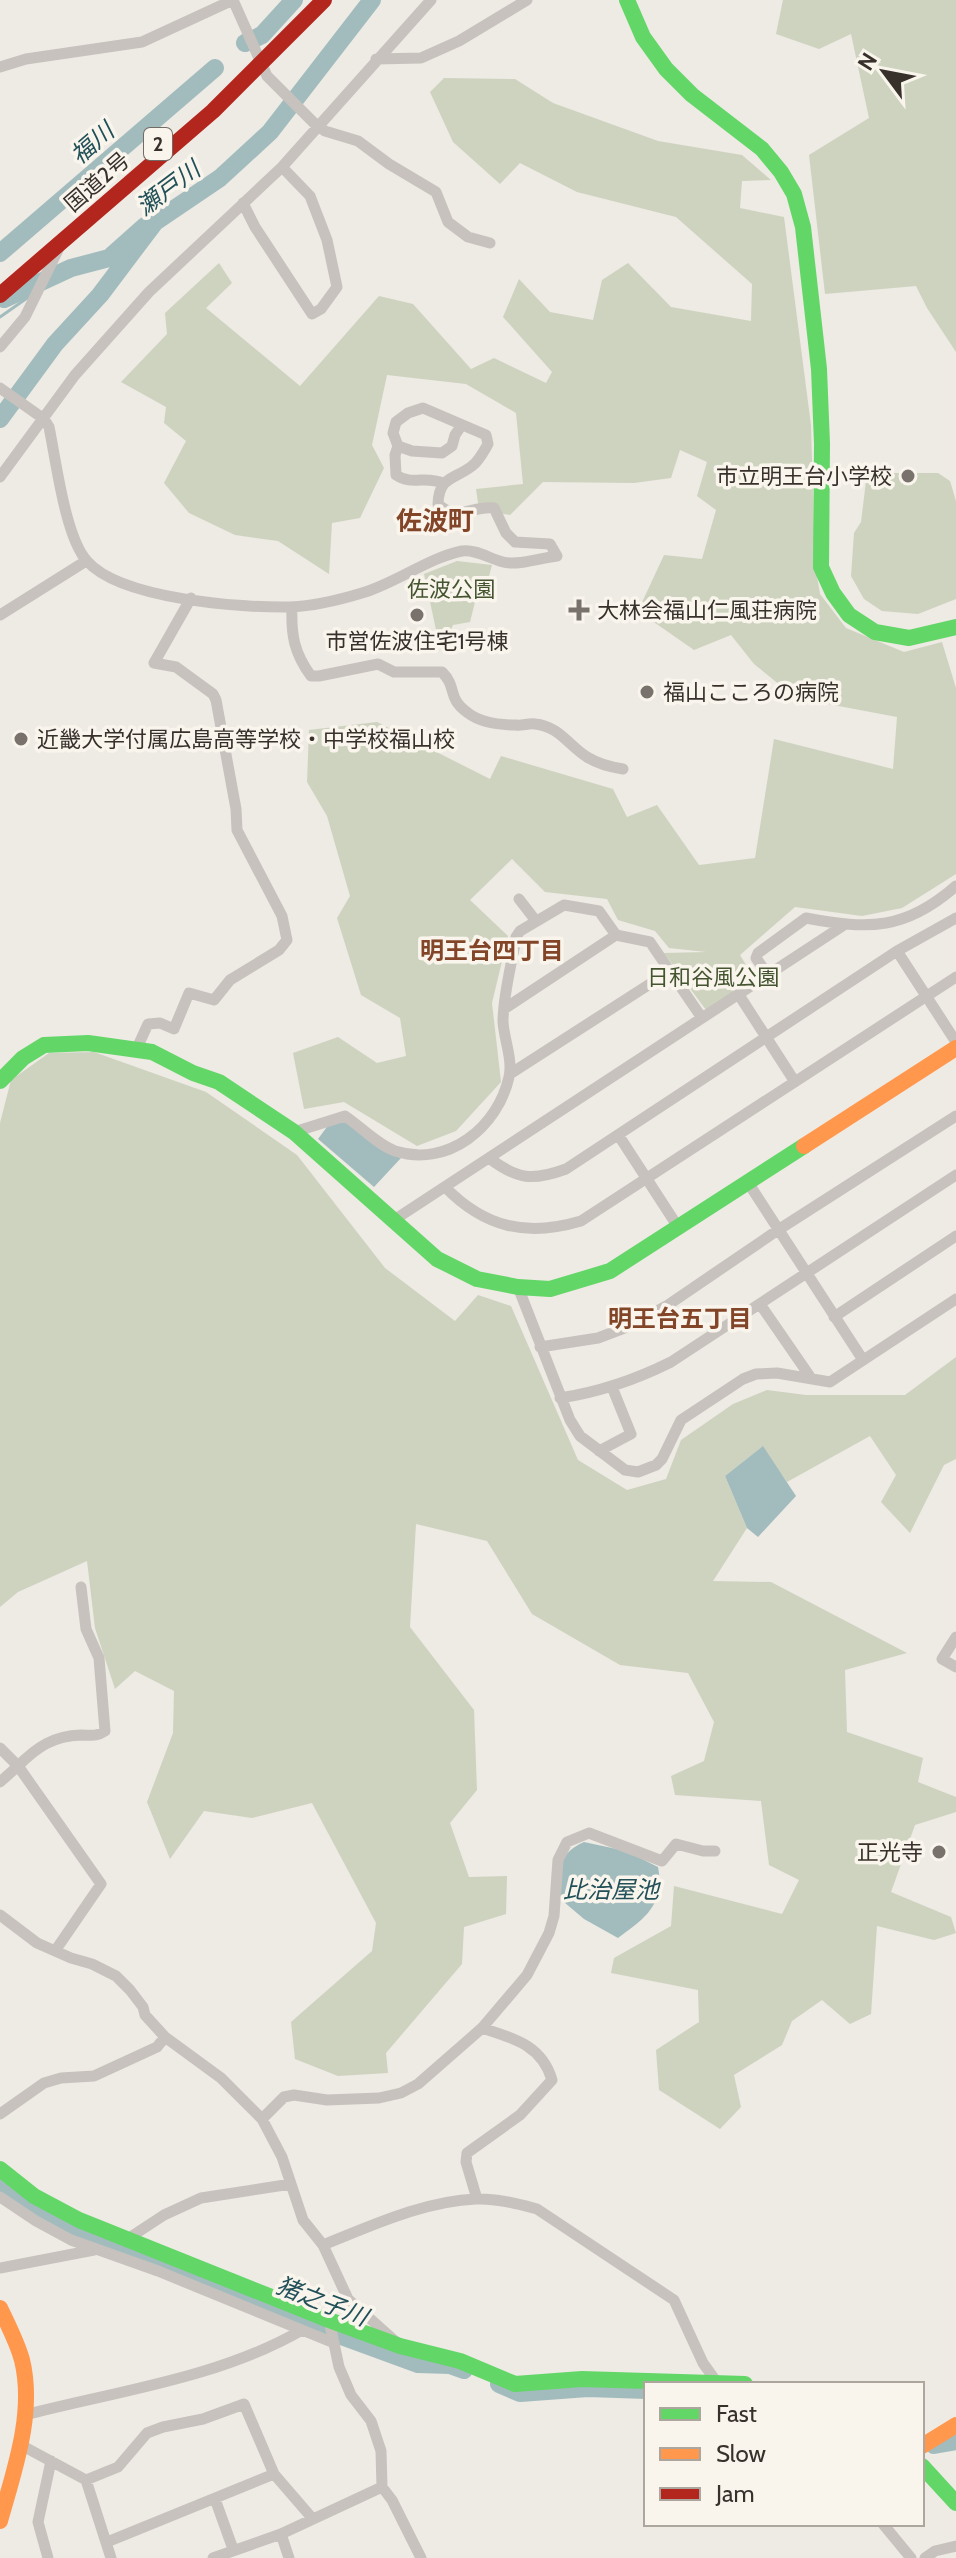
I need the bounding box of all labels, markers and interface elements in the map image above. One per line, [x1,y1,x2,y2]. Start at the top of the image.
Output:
north arrow [844,32,924,112]
text: N [852,48,883,75]
water label: 福川 [64,114,122,170]
road number: 2 [144,128,172,160]
street label: 国道2号 [59,146,135,218]
water label: 瀬戸川 [131,153,208,221]
place label: 市立明王台小学校 [716,463,892,490]
marker: 市立明王台小学校 [899,467,917,485]
district label: 佐波町 [396,505,474,537]
park label: 佐波公園 [407,576,495,603]
place label: 大林会福山仁風荘病院 [597,597,817,624]
marker: 大林会福山仁風荘病院 [568,599,590,621]
marker: 市営佐波住宅1号棟 [408,606,426,624]
place label: 市営佐波住宅1号棟 [325,628,509,655]
place label: 福山こころの病院 [663,679,839,706]
marker: 福山こころの病院 [638,683,656,701]
place label: 近畿大学付属広島高等学校・中学校福山校 [37,726,455,753]
marker: 近畿大学付属広島高等学校・中学校福山校 [12,730,30,748]
district label: 明王台四丁目 [420,936,564,965]
park label: 日和谷風公園 [647,964,779,991]
district label: 明王台五丁目 [608,1304,752,1333]
place label: 正光寺 [857,1839,923,1866]
marker: 正光寺 [930,1843,948,1861]
water label: 比治屋池 [563,1875,661,1904]
water label: 猪之子川 [272,2270,375,2333]
legend [644,2382,924,2526]
text: Fast [716,2399,757,2428]
text: Slow [716,2439,766,2468]
text: Jam [715,2479,754,2508]

